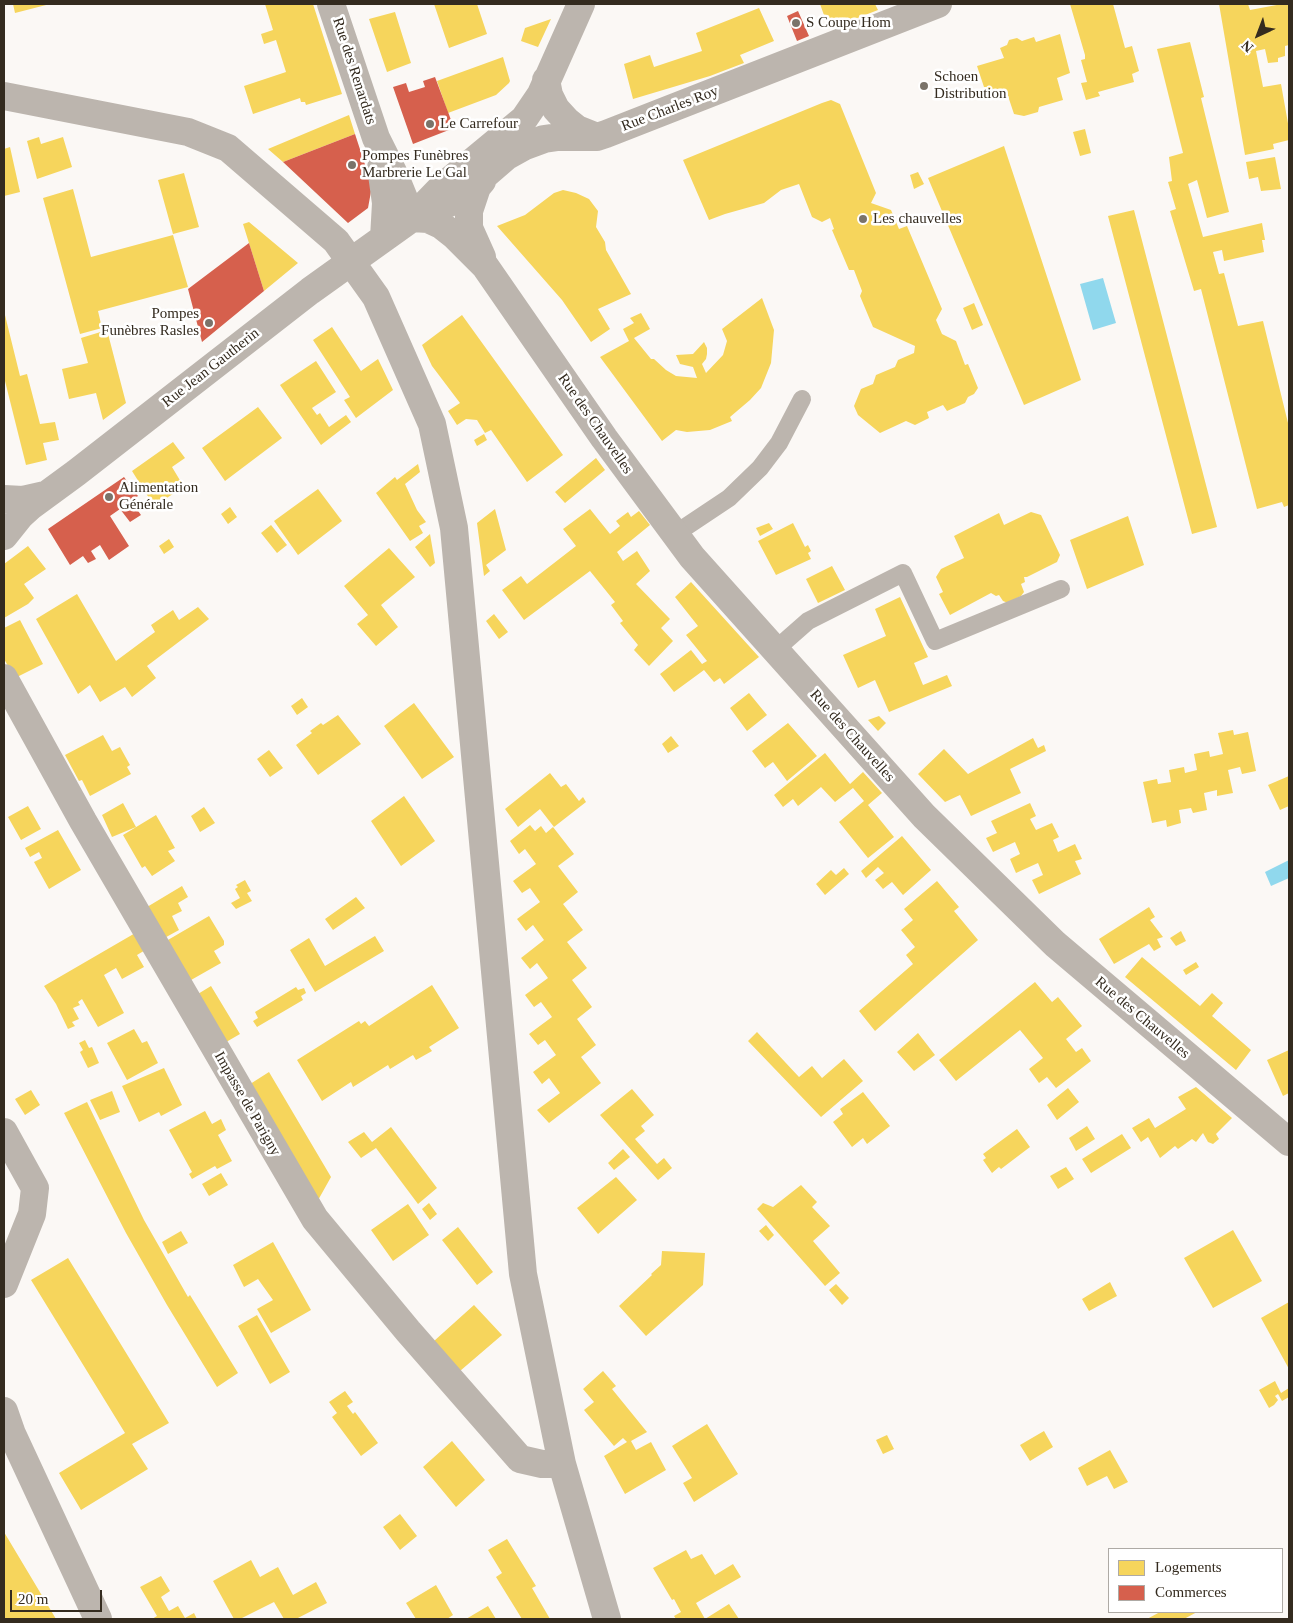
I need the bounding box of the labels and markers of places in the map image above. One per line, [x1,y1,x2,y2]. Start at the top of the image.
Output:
place label: S Coupe Hom [806,14,891,32]
marker: S Coupe Hom [790,17,802,29]
place label: Schoen Distribution [934,68,1007,103]
marker: Schoen Distribution [918,80,930,92]
place label: Le Carrefour [440,115,518,133]
marker: Le Carrefour [424,118,436,130]
place label: Pompes Funèbres Marbrerie Le Gal [362,147,468,182]
marker: Pompes Funèbres Marbrerie Le Gal [346,159,358,171]
place label: Les chauvelles [873,210,962,228]
marker: Les chauvelles [857,213,869,225]
place label: Pompes Funèbres Rasles [101,305,199,340]
marker: Pompes Funèbres Rasles [203,317,215,329]
place label: Alimentation Générale [119,479,198,514]
marker: Alimentation Générale [103,491,115,503]

